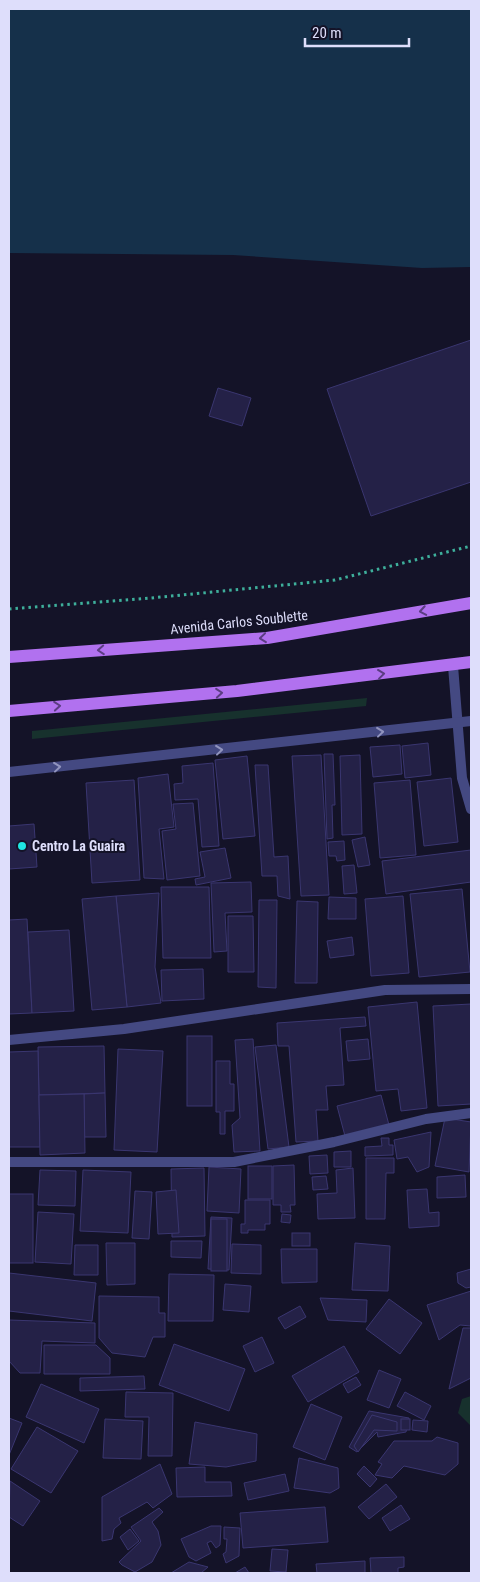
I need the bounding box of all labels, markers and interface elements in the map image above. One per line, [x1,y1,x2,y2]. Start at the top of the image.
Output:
scale bar [305,15,409,47]
text: 20 m [312,24,342,42]
one-way arrow [419,606,428,616]
street label: Avenida Carlos Soublette [169,607,309,637]
one-way arrow [259,632,267,643]
one-way arrow [97,645,105,656]
one-way arrow [377,669,385,680]
one-way arrow [216,688,224,699]
one-way arrow [54,701,62,712]
one-way arrow [377,727,385,738]
one-way arrow [215,744,223,755]
one-way arrow [54,762,62,773]
place label: Centro La Guaira [32,838,126,854]
marker: Centro La Guaira [16,840,28,852]

